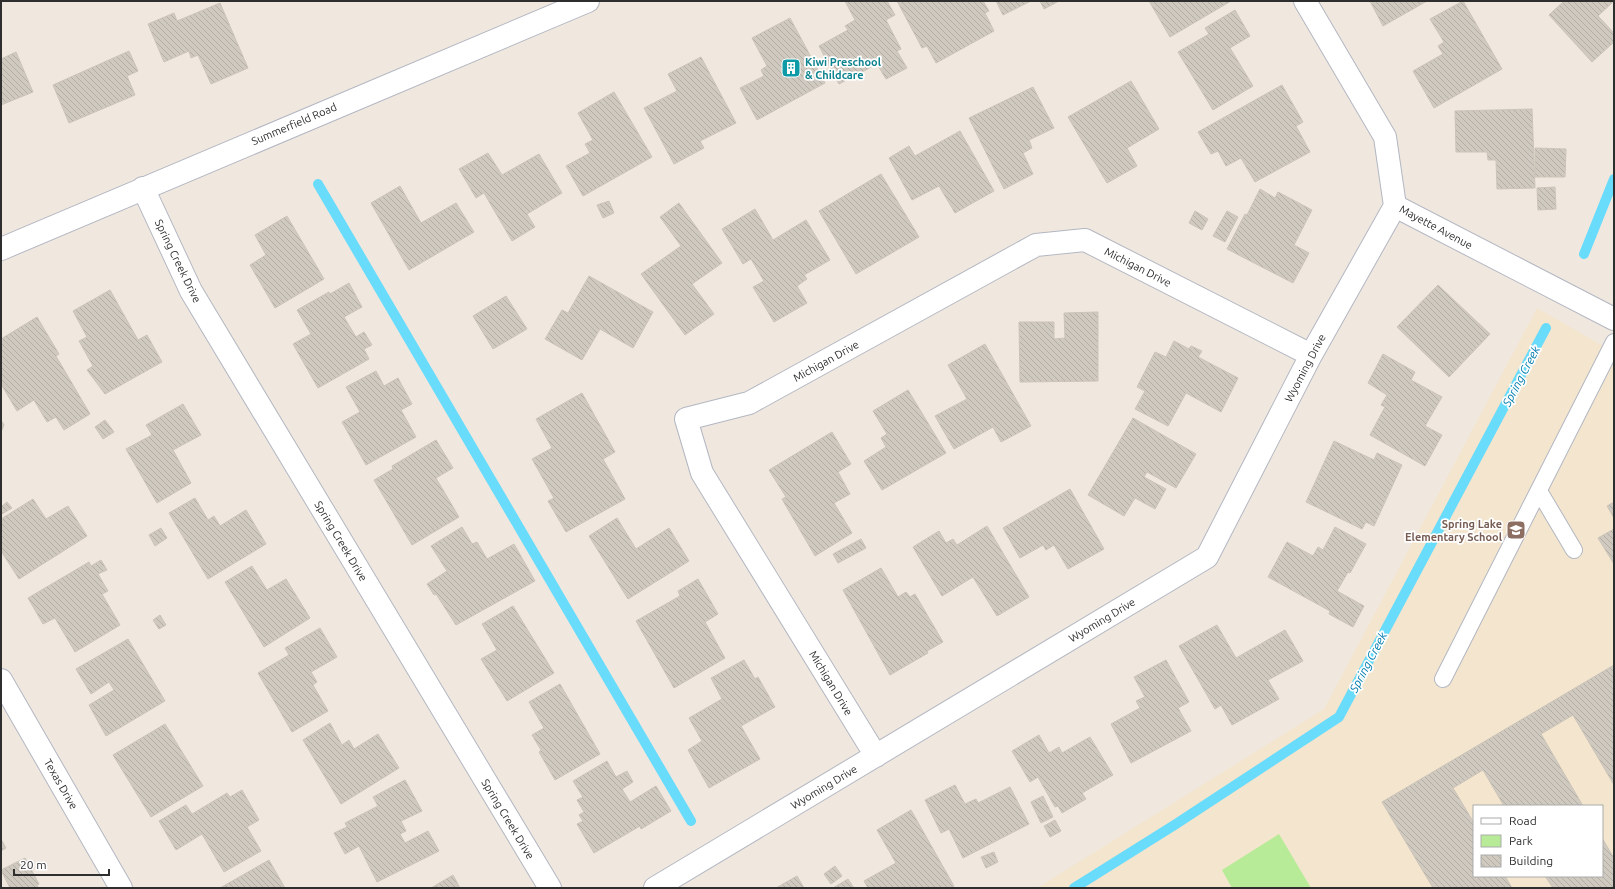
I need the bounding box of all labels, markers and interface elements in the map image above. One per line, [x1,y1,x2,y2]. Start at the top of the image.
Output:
place label: Kiwi Preschool & Childcare [805,56,882,81]
building icon: Kiwi Preschool & Childcare [780,57,802,79]
street label: Summerfield Road [250,101,338,147]
street label: Mayette Avenue [1397,203,1475,251]
street label: Spring Creek Drive [153,217,203,305]
street label: Michigan Drive [1103,245,1173,289]
street label: Wyoming Drive [1282,332,1328,404]
street label: Michigan Drive [791,338,861,384]
water label: Spring Creek [1499,343,1543,409]
street label: Spring Creek Drive [312,499,370,583]
place label: Spring Lake Elementary School [1405,518,1503,543]
school or university icon: Spring Lake Elementary School [1505,519,1527,541]
street label: Wyoming Drive [1067,595,1137,645]
water label: Spring Creek [1346,629,1390,695]
street label: Michigan Drive [807,649,855,717]
street label: Texas Drive [42,757,80,811]
street label: Wyoming Drive [789,762,859,812]
street label: Spring Creek Drive [479,777,537,861]
legend [1473,805,1603,877]
text: Road [1509,814,1537,827]
text: Park [1509,834,1533,847]
scale bar [14,851,109,877]
text: Building [1509,854,1553,867]
text: 20 m [20,858,47,871]

